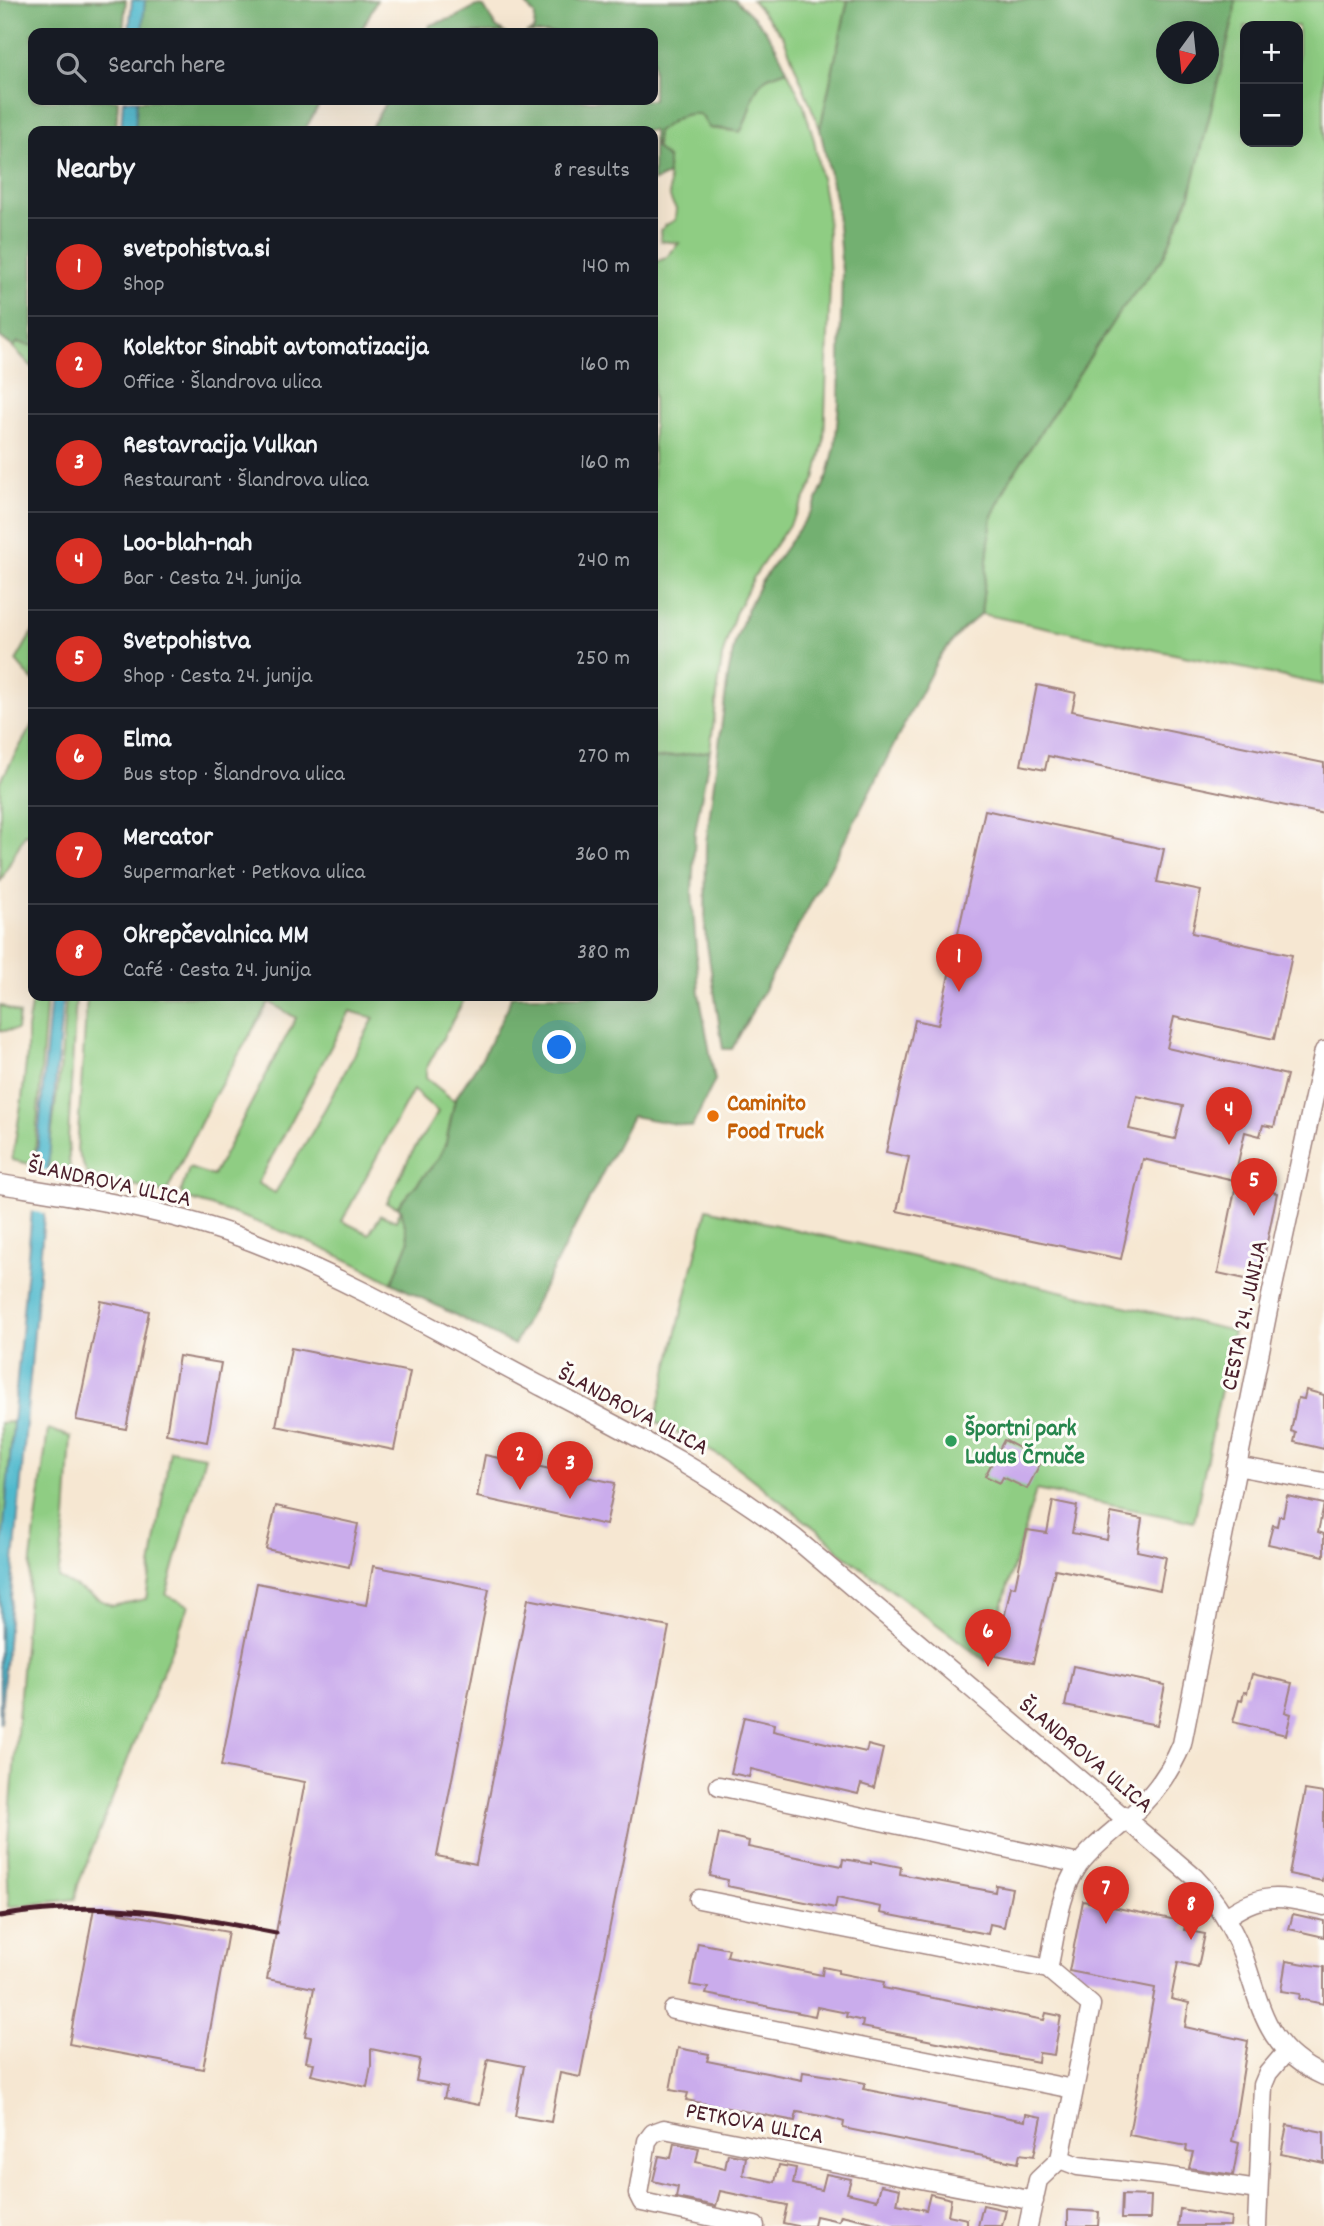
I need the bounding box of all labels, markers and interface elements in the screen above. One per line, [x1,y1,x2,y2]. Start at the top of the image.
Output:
north arrow [1156,21,1219,84]
map controls [1240,21,1303,147]
button: + [1240,21,1303,84]
search box [28,28,658,105]
icon: search [52,48,90,86]
text: Search here [108,48,226,85]
button: − [1240,84,1303,147]
text: Nearby [56,150,134,193]
text: 8 results [554,155,630,188]
text: svetpohistva.si [123,232,270,269]
text: 1 [76,251,82,284]
text: 140 m [582,251,630,284]
text: Shop [123,269,165,302]
text: Kolektor Sinabit avtomatizacija [123,330,429,367]
text: 2 [74,349,84,382]
text: 160 m [580,349,630,382]
text: Office · Šlandrova ulica [123,367,322,400]
text: Restavracija Vulkan [123,428,317,465]
text: 3 [74,447,84,480]
text: 160 m [580,447,630,480]
text: Restaurant · Šlandrova ulica [123,465,369,498]
text: Loo-blah-nah [123,526,252,563]
text: 4 [74,545,84,578]
text: 240 m [577,545,630,578]
text: Bar · Cesta 24. junija [123,563,301,596]
text: Svetpohistva [123,624,250,661]
text: 5 [74,643,84,676]
text: 250 m [576,643,630,676]
text: Shop · Cesta 24. junija [123,661,312,694]
text: Elma [123,722,171,759]
text: 6 [73,741,85,774]
text: 270 m [578,741,630,774]
text: Bus stop · Šlandrova ulica [123,759,345,792]
text: Mercator [123,820,213,857]
text: 7 [75,839,83,872]
text: 360 m [575,839,630,872]
text: Supermarket · Petkova ulica [123,857,365,890]
text: Okrepčevalnica MM [123,918,309,955]
pin: 1 [936,934,982,992]
text: 8 [74,937,84,970]
text: 380 m [577,937,630,970]
text: Café · Cesta 24. junija [123,955,311,988]
your location [542,1030,576,1064]
pin: 4 [1206,1087,1252,1145]
place label: Caminito Food Truck [727,1088,824,1150]
marker: Caminito Food Truck [705,1108,721,1124]
street label: ŠLANDROVA ULICA [24,1150,194,1218]
pin: 5 [1231,1158,1277,1216]
street label: CESTA 24. JUNIJA [1213,1237,1278,1394]
street label: ŠLANDROVA ULICA [551,1358,714,1466]
place label: Športni park Ludus Črnuče [965,1413,1085,1475]
pin: 2 [497,1432,543,1490]
marker: Športni park Ludus Črnuče [943,1433,959,1449]
pin: 3 [547,1441,593,1499]
pin: 6 [965,1609,1011,1667]
street label: ŠLANDROVA ULICA [1010,1690,1160,1823]
pin: 7 [1083,1866,1129,1924]
pin: 8 [1168,1882,1214,1940]
street label: PETKOVA ULICA [682,2095,826,2155]

